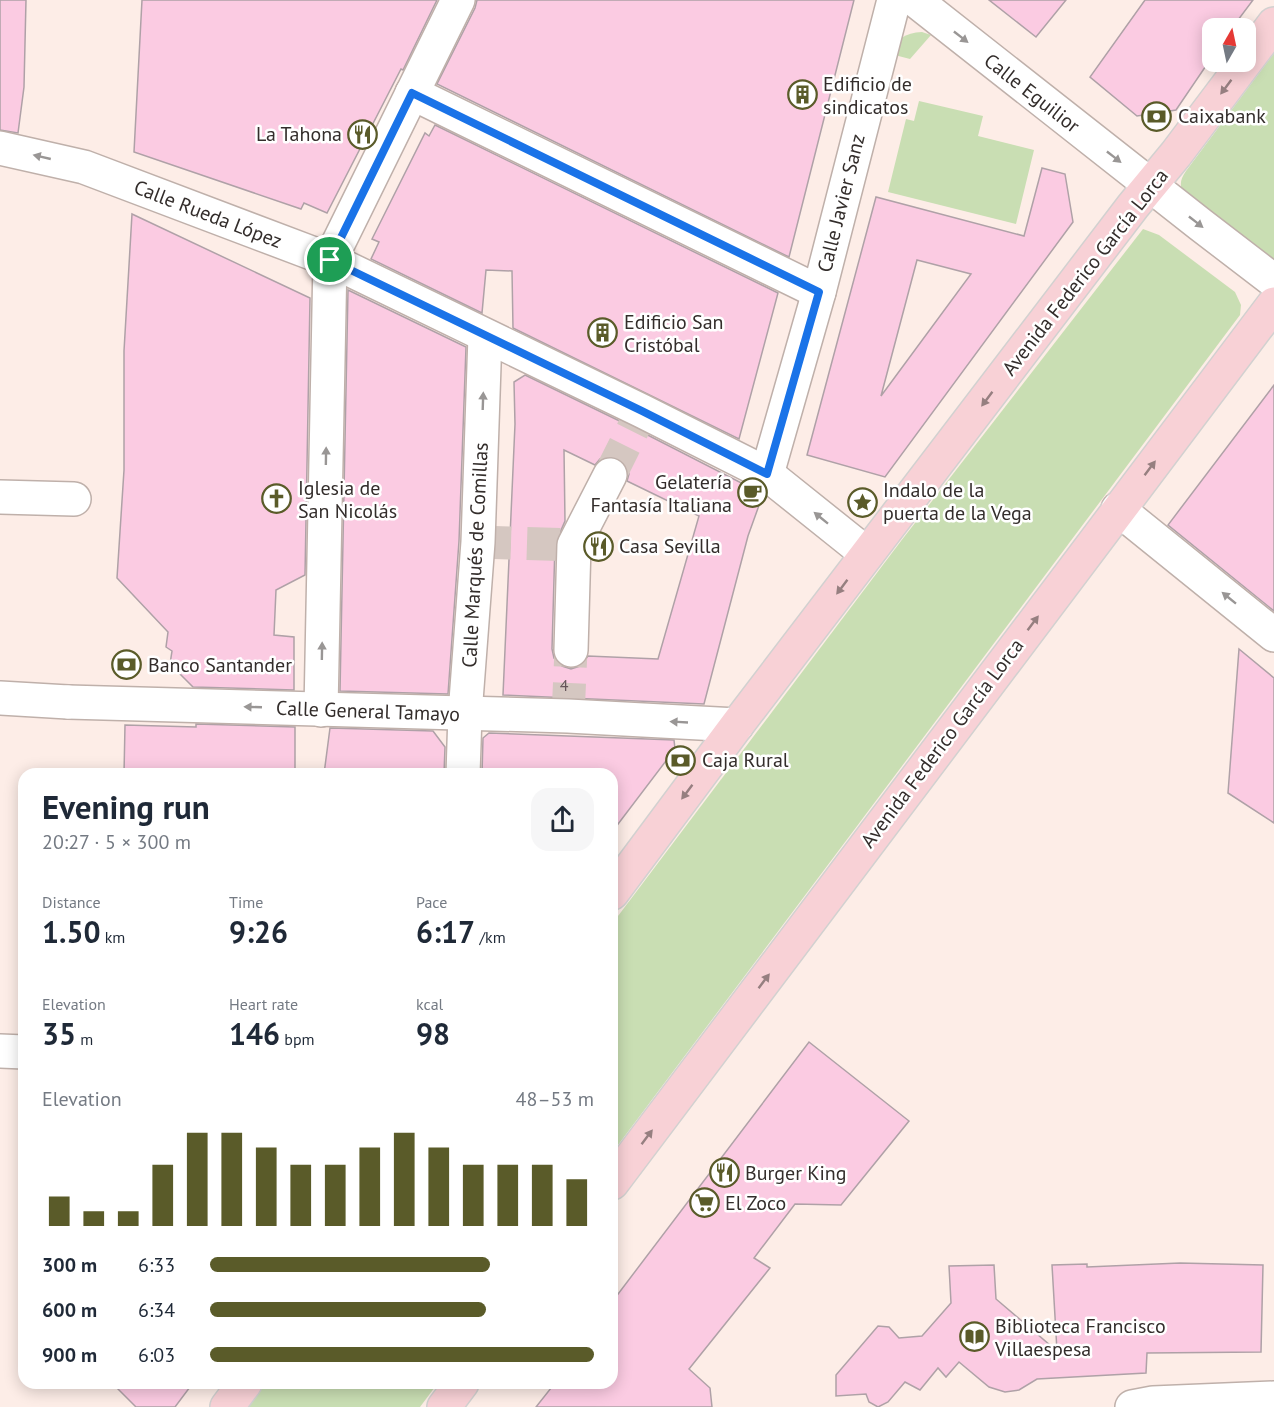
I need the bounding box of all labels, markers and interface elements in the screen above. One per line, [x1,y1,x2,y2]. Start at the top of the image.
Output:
north arrow [1202,18,1256,72]
map controls [1202,18,1256,72]
one-way arrow [953,30,968,42]
street label: Calle Eguilior [979,48,1085,139]
place label: Edificio de sindicatos [823,71,912,120]
building icon: Edificio de sindicatos [786,79,818,111]
one-way arrow [1221,80,1233,95]
bank icon: Caixabank [1141,100,1173,132]
place label: Caixabank [1178,103,1266,129]
restaurant icon: La Tahona [347,118,379,150]
place label: La Tahona [256,121,342,147]
street label: Calle Javier Sanz [811,131,871,275]
one-way arrow [1106,151,1122,164]
one-way arrow [32,152,51,161]
street label: Avenida Federico García Lorca [996,163,1174,381]
street label: Calle Rueda López [130,174,286,254]
one-way arrow [1189,215,1204,227]
pin [304,234,355,285]
icon: arrive [313,243,346,276]
place label: Edificio San Cristóbal [624,309,724,358]
building icon: Edificio San Cristóbal [587,317,619,349]
one-way arrow [981,391,993,406]
one-way arrow [479,392,488,411]
street label: Calle Marqués de Comillas [456,442,494,668]
one-way arrow [321,447,331,466]
one-way arrow [1144,460,1156,476]
place label: Gelatería Fantasía Italiana [591,469,732,518]
place label: Iglesia de San Nicolás [298,475,397,524]
cafe icon: Gelatería Fantasía Italiana [737,477,769,509]
place label: Indalo de la puerta de la Vega [883,477,1032,526]
church icon: Iglesia de San Nicolás [261,483,293,515]
place icon: Indalo de la puerta de la Vega [846,486,878,518]
one-way arrow [814,512,829,524]
restaurant icon: Casa Sevilla [582,530,614,562]
place label: Casa Sevilla [619,533,721,559]
one-way arrow [837,579,849,594]
one-way arrow [1221,592,1236,605]
one-way arrow [1026,616,1038,631]
street label: Avenida Federico García Lorca [855,633,1029,853]
one-way arrow [317,642,327,661]
bank icon: Banco Santander [111,649,143,681]
place label: Banco Santander [148,652,292,678]
house number: 4 [560,675,569,695]
street label: Calle General Tamayo [276,695,460,727]
one-way arrow [243,703,262,712]
one-way arrow [669,717,688,726]
bank icon: Caja Rural [665,744,697,776]
place label: Caja Rural [702,747,789,773]
text: Evening run [42,785,210,828]
one-way arrow [681,785,693,800]
button: share [531,788,594,851]
text: 20:27 · 5 × 300 m [42,829,191,855]
text: Distance [42,892,101,912]
text: Time [229,892,263,912]
text: Pace [416,892,447,912]
text: 1.50 [42,912,100,951]
text: 9:26 [229,912,288,951]
text: 6:17 [416,912,475,951]
text: km [100,927,125,947]
text: /km [475,927,506,947]
one-way arrow [758,973,770,989]
text: Elevation [42,994,106,1014]
text: Heart rate [229,994,298,1014]
text: kcal [416,994,443,1014]
text: 35 [42,1014,76,1053]
text: 146 [229,1014,280,1053]
text: 98 [416,1014,450,1053]
text: m [76,1029,93,1049]
text: bpm [280,1029,315,1049]
text: Elevation [42,1086,122,1112]
text: 48–53 m [516,1086,594,1112]
one-way arrow [641,1129,653,1145]
restaurant icon: Burger King [708,1157,740,1189]
place label: Burger King [745,1160,847,1186]
supermarket icon: El Zoco [688,1187,720,1219]
place label: El Zoco [725,1190,786,1216]
text: 300 m [42,1252,97,1278]
text: 6:33 [138,1252,175,1278]
text: 600 m [42,1297,97,1323]
text: 6:34 [138,1297,175,1323]
place label: Biblioteca Francisco Villaespesa [994,1313,1166,1362]
library icon: Biblioteca Francisco Villaespesa [958,1321,990,1353]
text: 900 m [42,1342,97,1368]
text: 6:03 [138,1342,175,1368]

